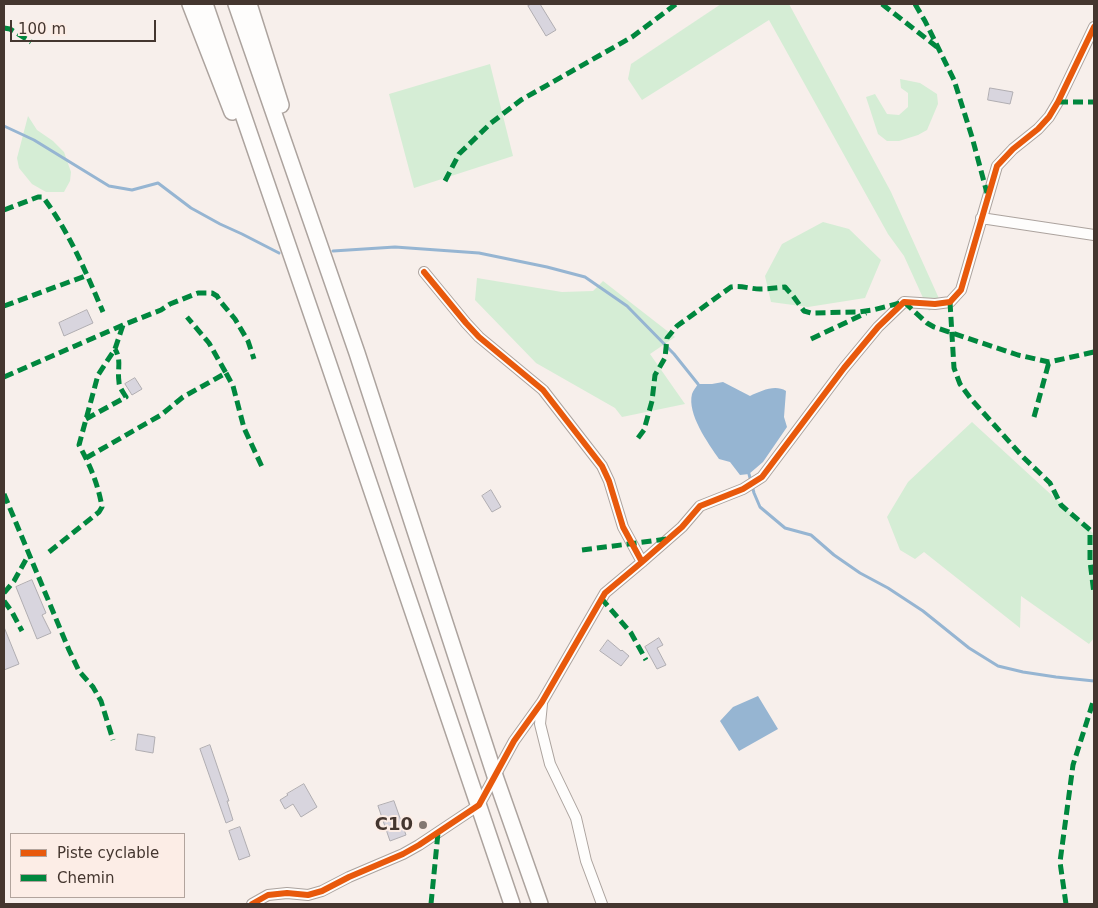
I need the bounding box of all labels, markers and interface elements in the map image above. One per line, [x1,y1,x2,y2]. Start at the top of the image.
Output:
scale bar [12,10,159,42]
text: 100 m [18,20,66,38]
place label: C10 [375,814,413,836]
marker: C10 [417,819,429,831]
legend [10,833,185,898]
text: Piste cyclable [57,844,159,862]
text: Chemin [57,869,115,887]

